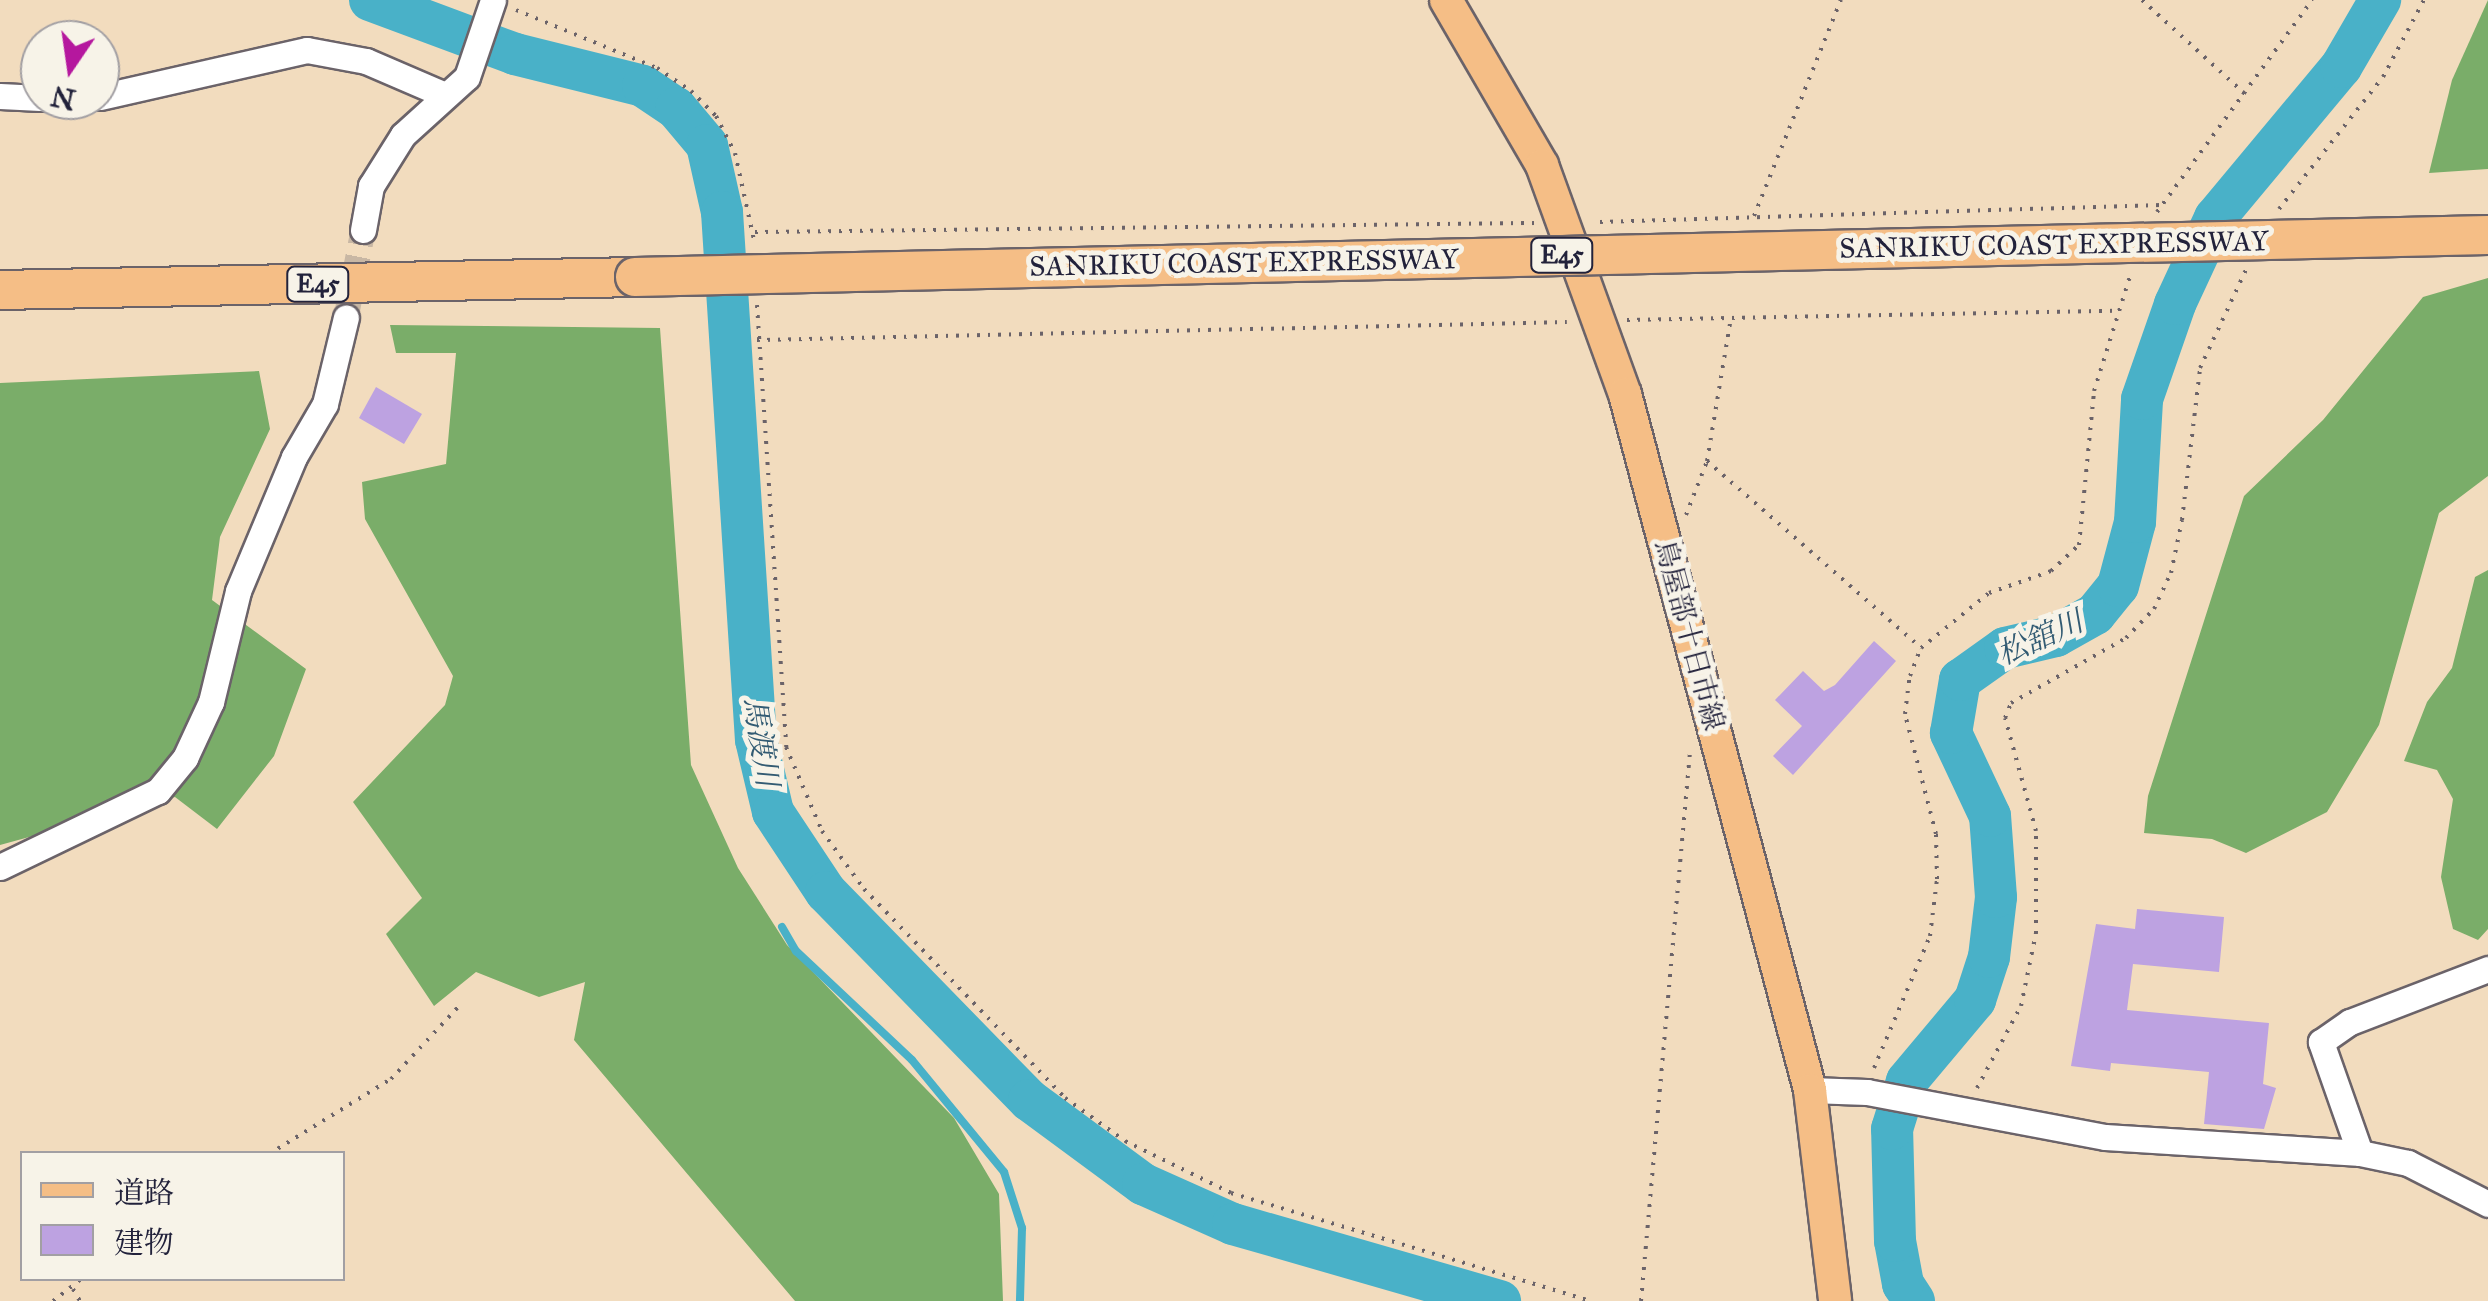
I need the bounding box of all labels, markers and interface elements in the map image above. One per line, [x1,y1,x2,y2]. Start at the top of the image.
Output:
north arrow [20,20,120,120]
text: N [48,78,79,117]
street label: SANRIKU COAST EXPRESSWAY [1839,224,2269,266]
road number: E45 [1530,235,1594,275]
street label: SANRIKU COAST EXPRESSWAY [1029,242,1459,284]
road number: E45 [286,264,350,304]
street label: 鳥屋部十日市線 [1647,536,1731,734]
water label: 松舘川 [1992,603,2088,673]
water label: 馬渡川 [736,695,786,789]
legend [20,1151,345,1281]
text: 道路 [114,1175,174,1211]
text: 建物 [114,1225,174,1261]

